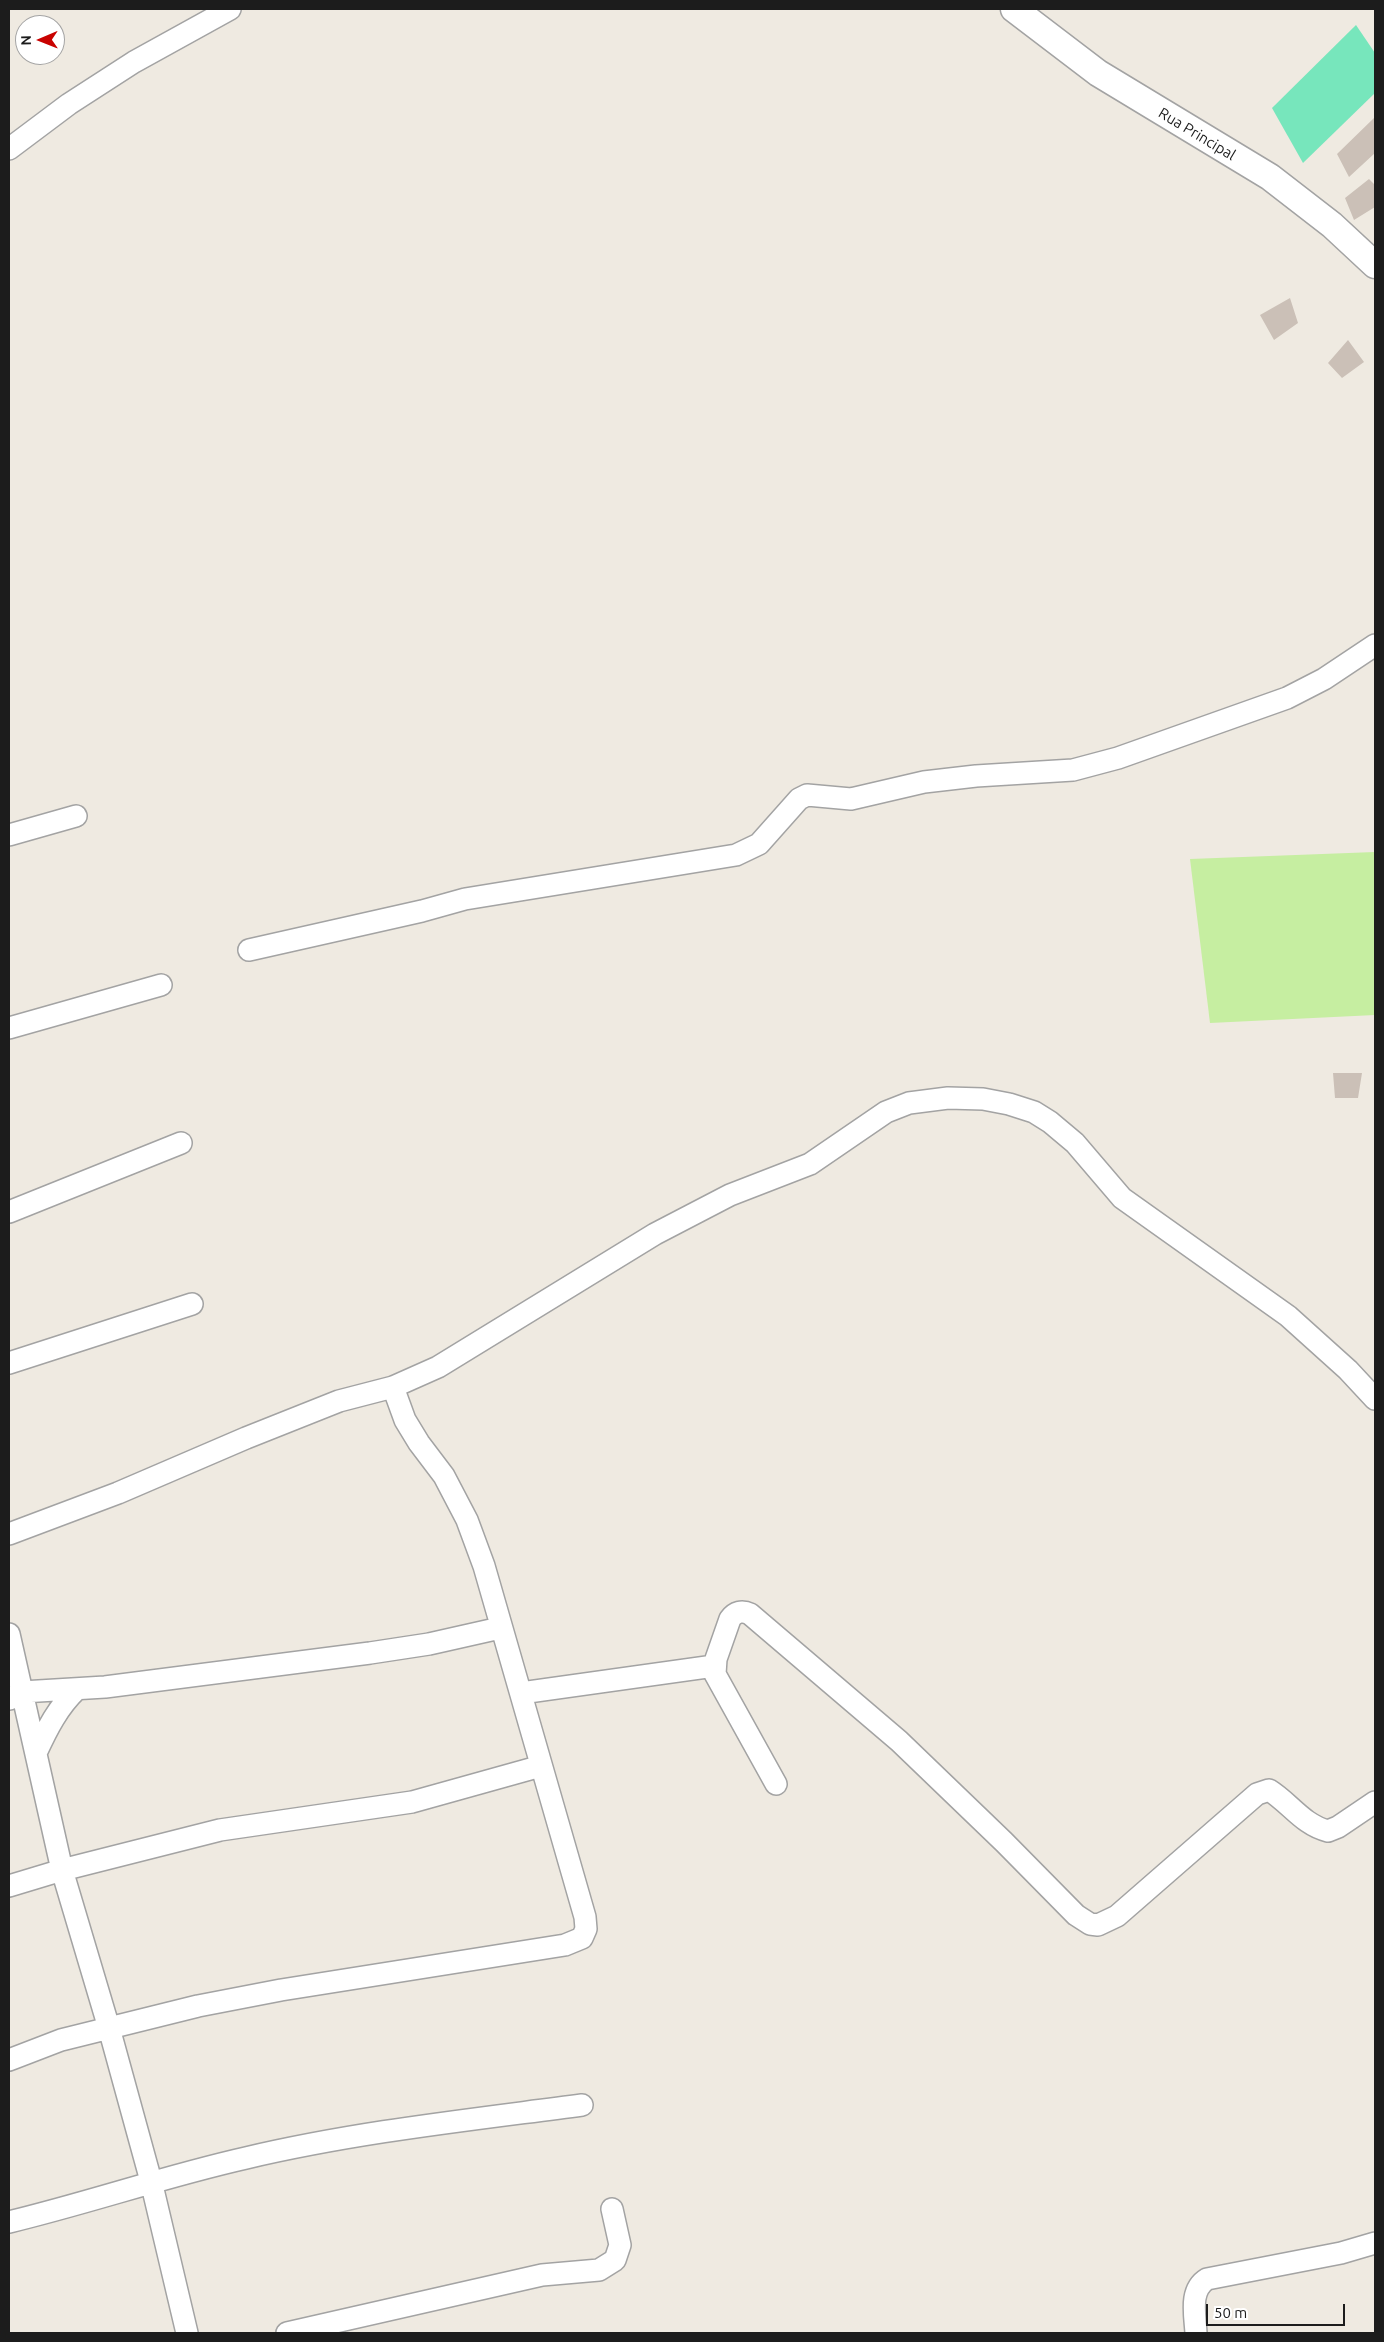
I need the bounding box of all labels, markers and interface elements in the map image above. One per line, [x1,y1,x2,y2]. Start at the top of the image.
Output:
north arrow [15,15,65,65]
text: N [18,35,34,46]
street label: Rua Principal [1155,104,1239,164]
scale bar [1209,2294,1348,2326]
text: 50 m [1214,2304,1247,2321]

